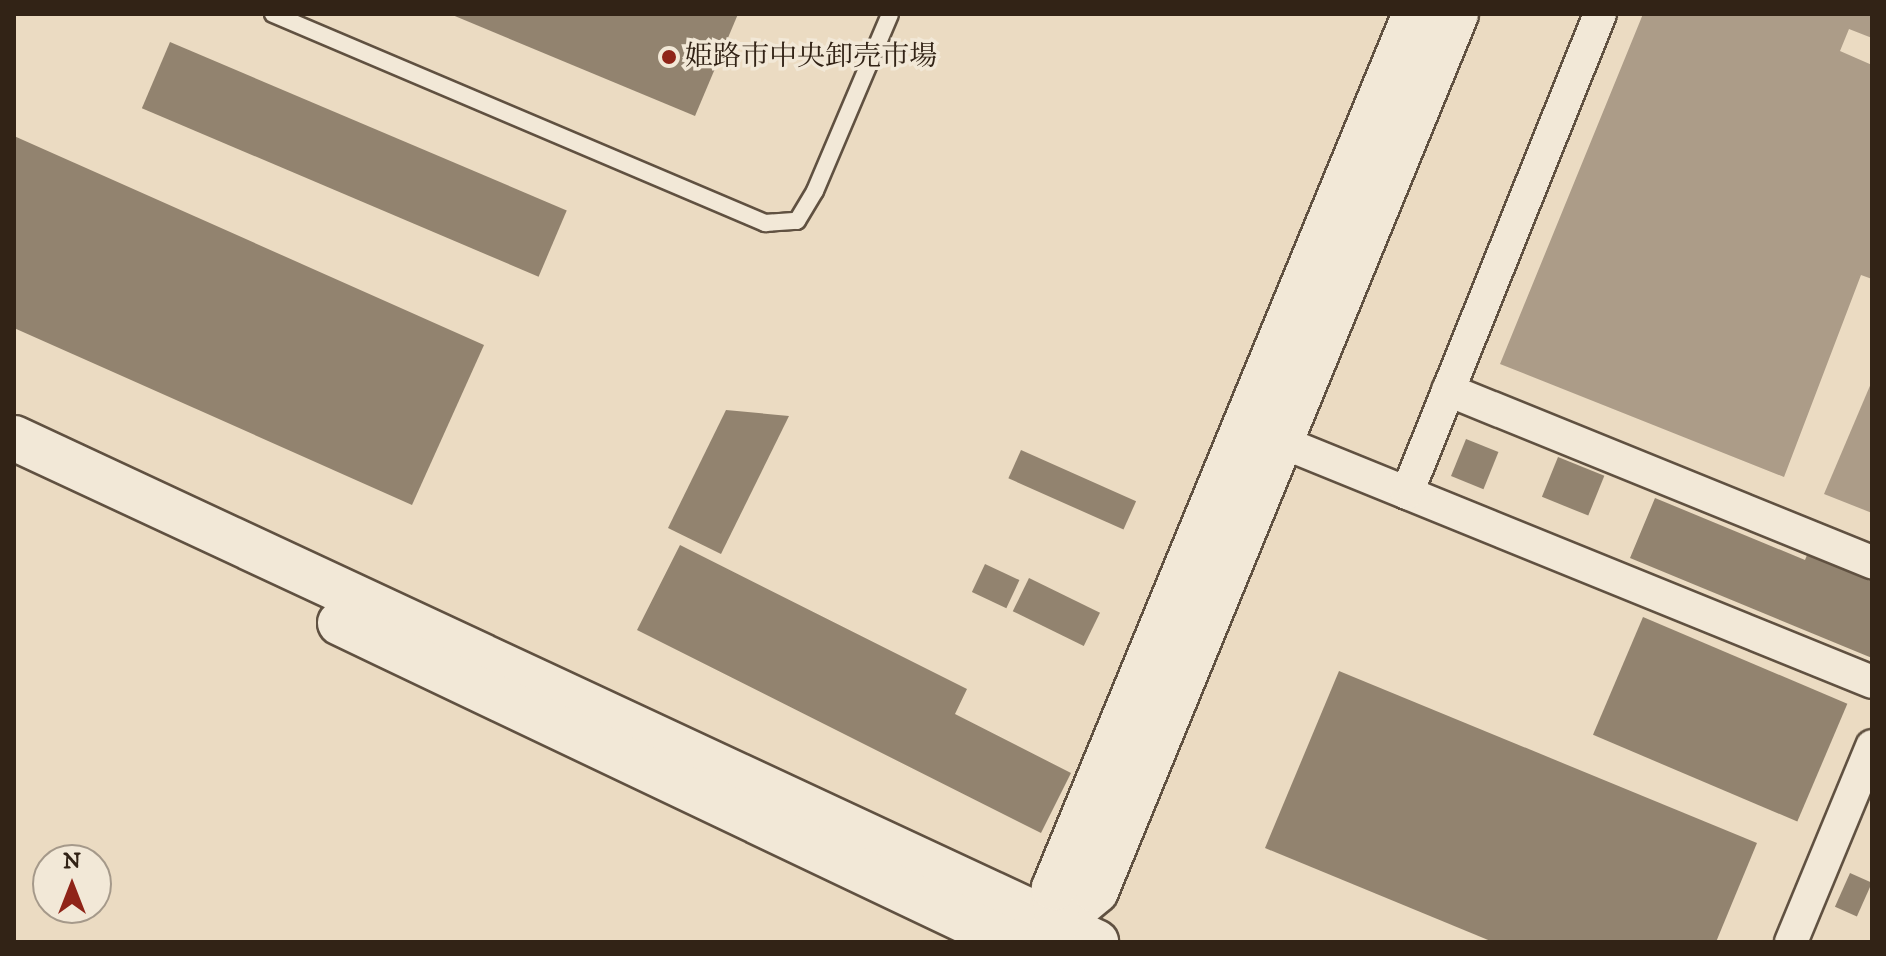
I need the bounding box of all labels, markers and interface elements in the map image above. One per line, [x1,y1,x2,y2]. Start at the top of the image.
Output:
place label: 姫路市中央卸売市場 [685,40,937,74]
marker: 姫路市中央卸売市場 [660,48,678,66]
north arrow [32,844,112,924]
text: N [63,848,81,875]

